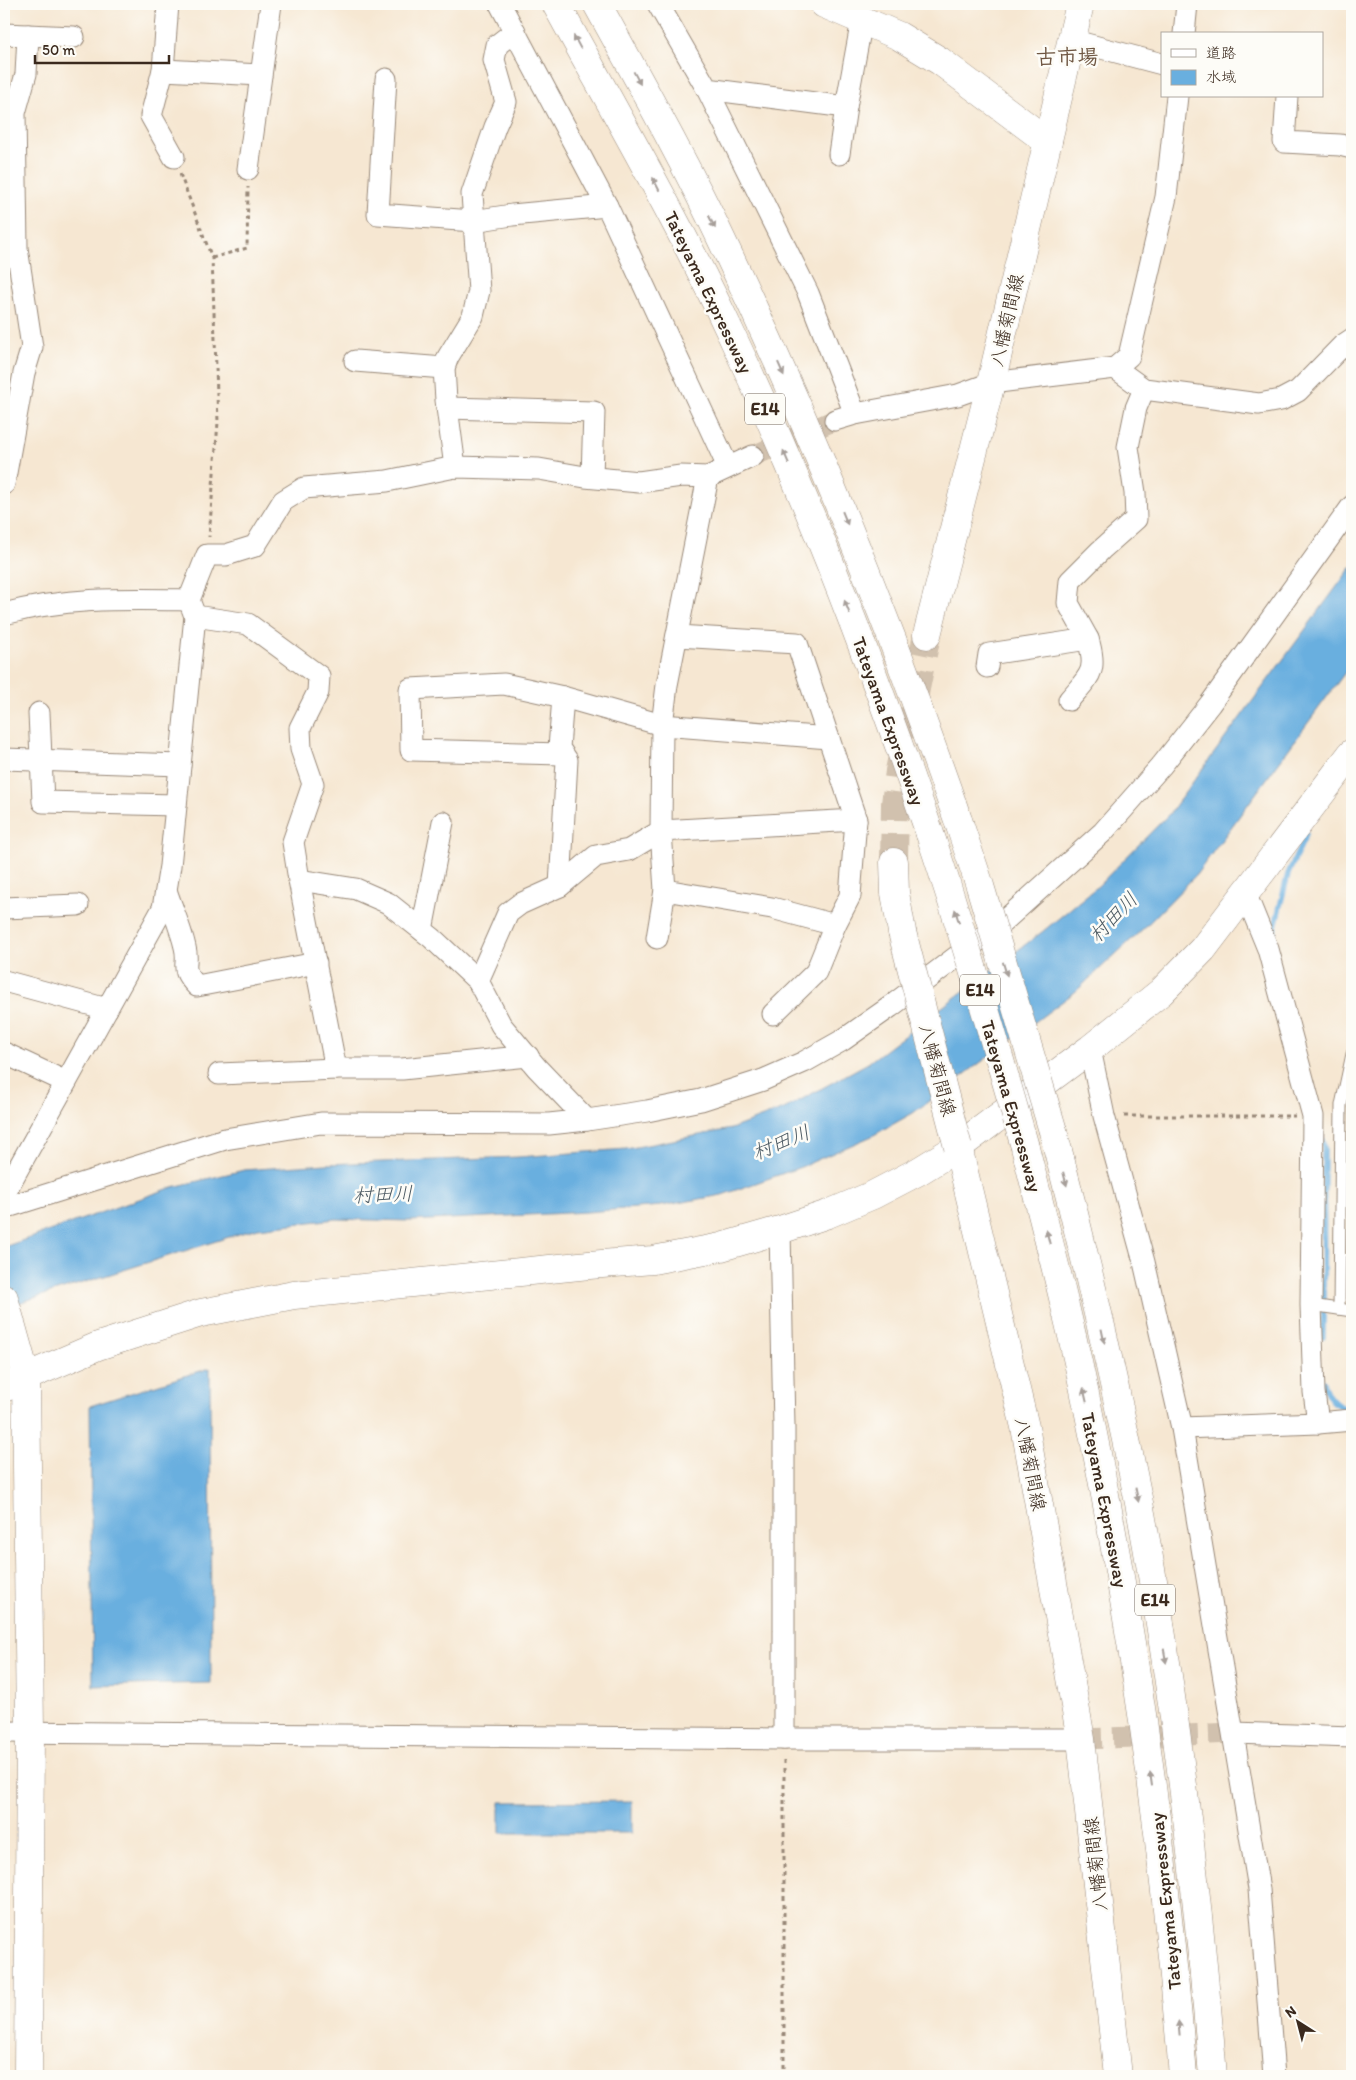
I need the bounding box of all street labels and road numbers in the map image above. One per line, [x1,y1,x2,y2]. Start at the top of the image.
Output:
street label: Tateyama Expressway [659,207,758,377]
street label: 八幡菊間線 [985,271,1028,369]
road number: E14 [745,394,785,424]
street label: Tateyama Expressway [847,634,930,809]
road number: E14 [960,974,1000,1006]
street label: Tateyama Expressway [976,1017,1047,1195]
street label: 八幡菊間線 [914,1021,961,1119]
street label: Tateyama Expressway [1076,1411,1133,1590]
street label: 八幡菊間線 [1010,1415,1051,1513]
road number: E14 [1135,1584,1175,1616]
street label: Tateyama Expressway [1145,1811,1186,1991]
street label: 八幡菊間線 [1079,1815,1112,1912]

